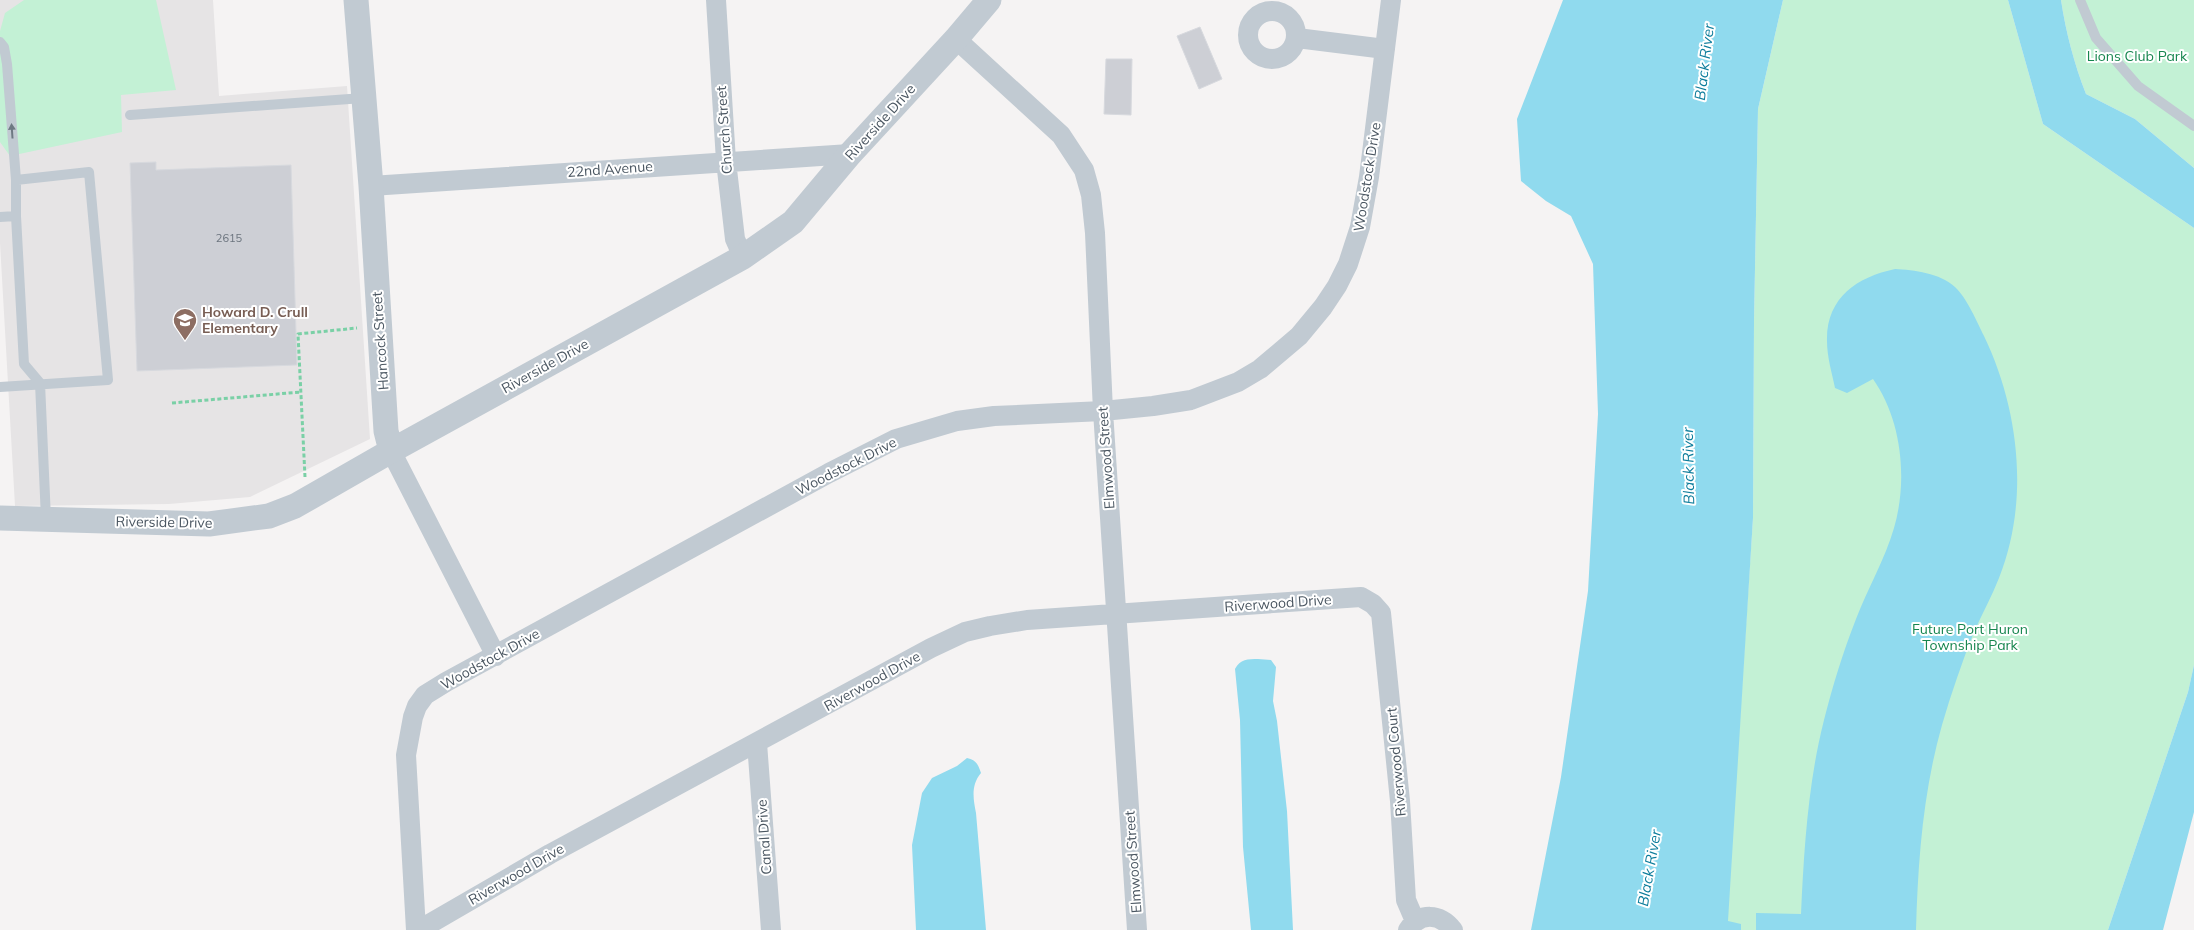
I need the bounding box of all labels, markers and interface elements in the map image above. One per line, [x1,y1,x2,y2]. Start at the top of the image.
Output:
water label: Black River [1690,22,1718,101]
park label: Lions Club Park [2087,47,2188,65]
street label: Riverside Drive [841,80,919,164]
street label: Church Street [712,85,736,175]
street label: Woodstock Drive [1349,121,1385,233]
one-way arrow [8,123,16,139]
street label: 22nd Avenue [567,157,653,181]
house number: 2615 [216,231,243,245]
street label: Hancock Street [368,291,392,391]
place label: Howard D. Crull Elementary [202,303,308,337]
school or university icon: Howard D. Crull Elementary [172,307,198,341]
street label: Riverside Drive [498,335,592,397]
street label: Elmwood Street [1093,406,1119,510]
water label: Black River [1678,427,1698,505]
street label: Woodstock Drive [793,433,899,499]
street label: Riverside Drive [115,512,213,532]
street label: Riverwood Drive [1224,590,1332,616]
park label: Future Port Huron Township Park [1912,620,2028,654]
street label: Woodstock Drive [437,624,543,694]
street label: Riverwood Drive [821,647,923,715]
street label: Riverwood Court [1382,707,1410,817]
street label: Canal Drive [752,799,776,875]
street label: Elmwood Street [1120,810,1146,914]
water label: Black River [1633,828,1665,908]
street label: Riverwood Drive [465,839,567,909]

